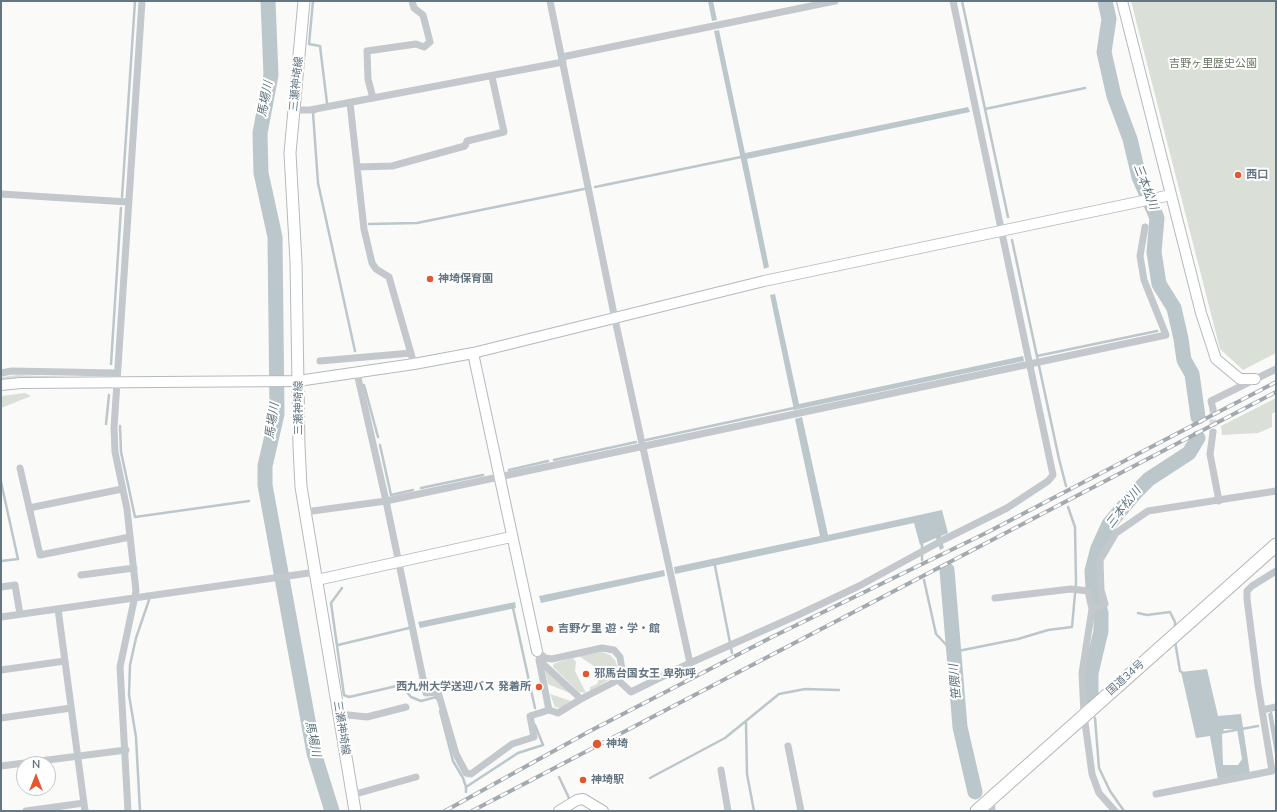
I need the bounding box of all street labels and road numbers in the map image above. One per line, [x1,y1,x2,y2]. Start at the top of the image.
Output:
street label: 三瀬神埼線 [288,56,306,112]
street label: 三瀬神埼線 [292,381,306,435]
street label: 国道34号 [1104,658,1148,698]
street label: 三瀬神埼線 [330,700,352,756]

